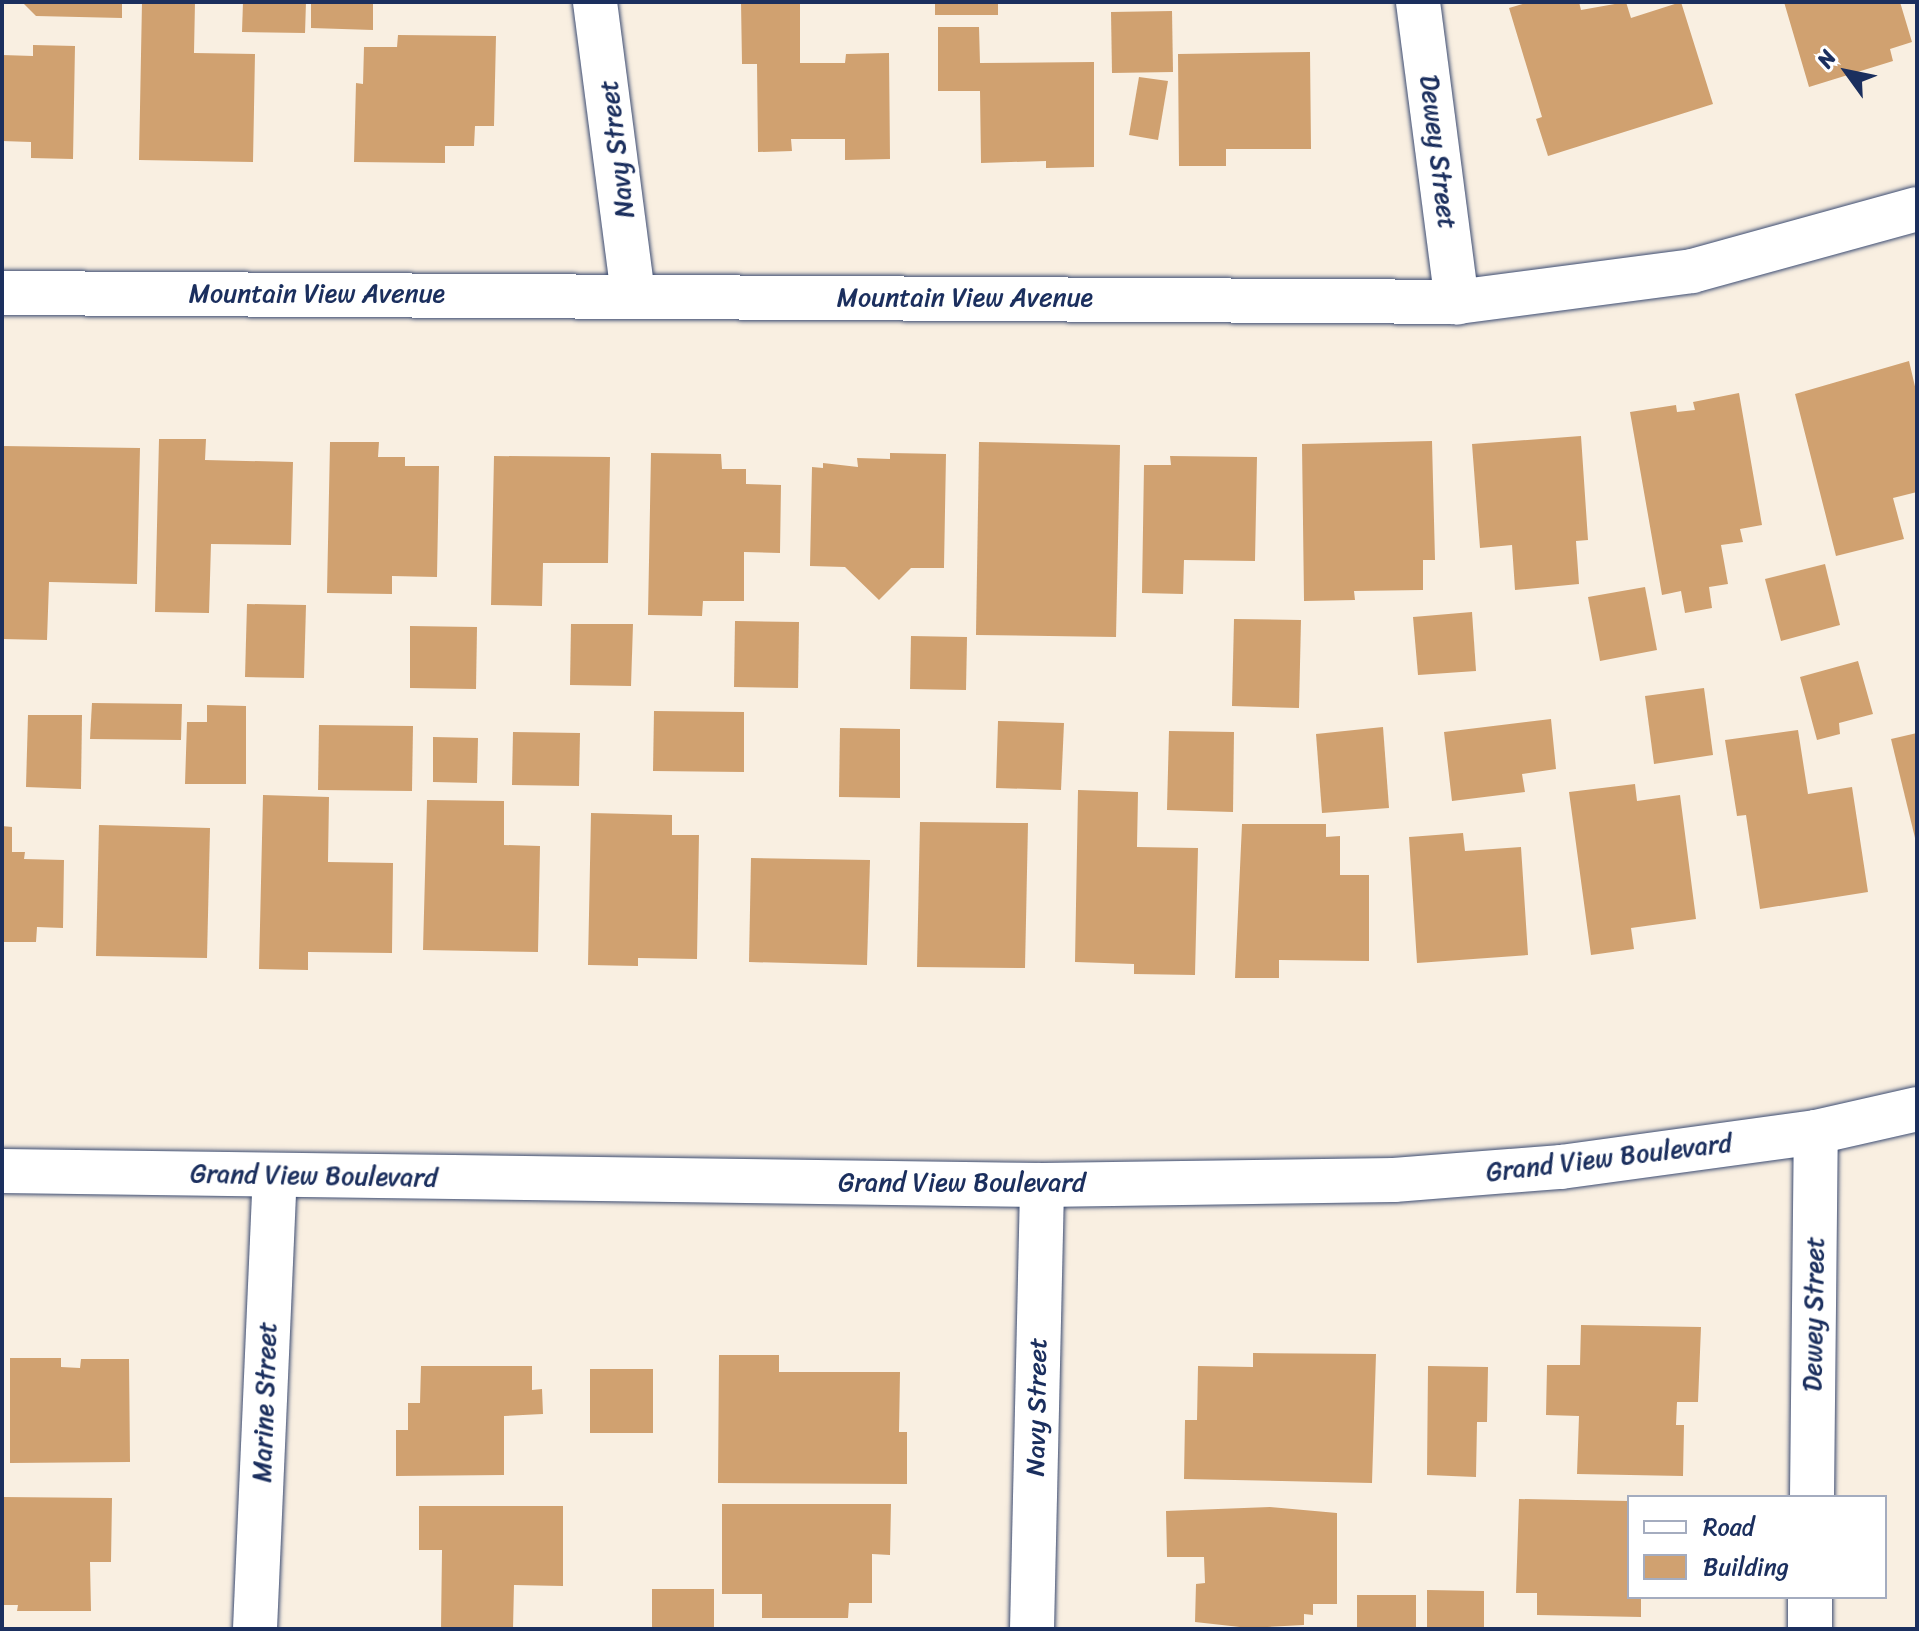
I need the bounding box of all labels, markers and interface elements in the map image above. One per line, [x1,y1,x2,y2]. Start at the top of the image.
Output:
north arrow [1807,32,1887,112]
text: N [1806,42,1847,76]
street label: Dewey Street [1413,73,1463,231]
street label: Navy Street [593,78,641,220]
street label: Mountain View Avenue [188,278,446,310]
street label: Mountain View Avenue [836,282,1094,314]
street label: Grand View Boulevard [1484,1127,1734,1189]
street label: Grand View Boulevard [190,1158,438,1194]
street label: Grand View Boulevard [838,1167,1086,1199]
street label: Dewey Street [1797,1236,1831,1392]
street label: Marine Street [247,1321,283,1483]
street label: Navy Street [1020,1337,1054,1477]
legend [1627,1495,1887,1599]
text: Road [1703,1506,1754,1548]
text: Building [1703,1546,1789,1588]

